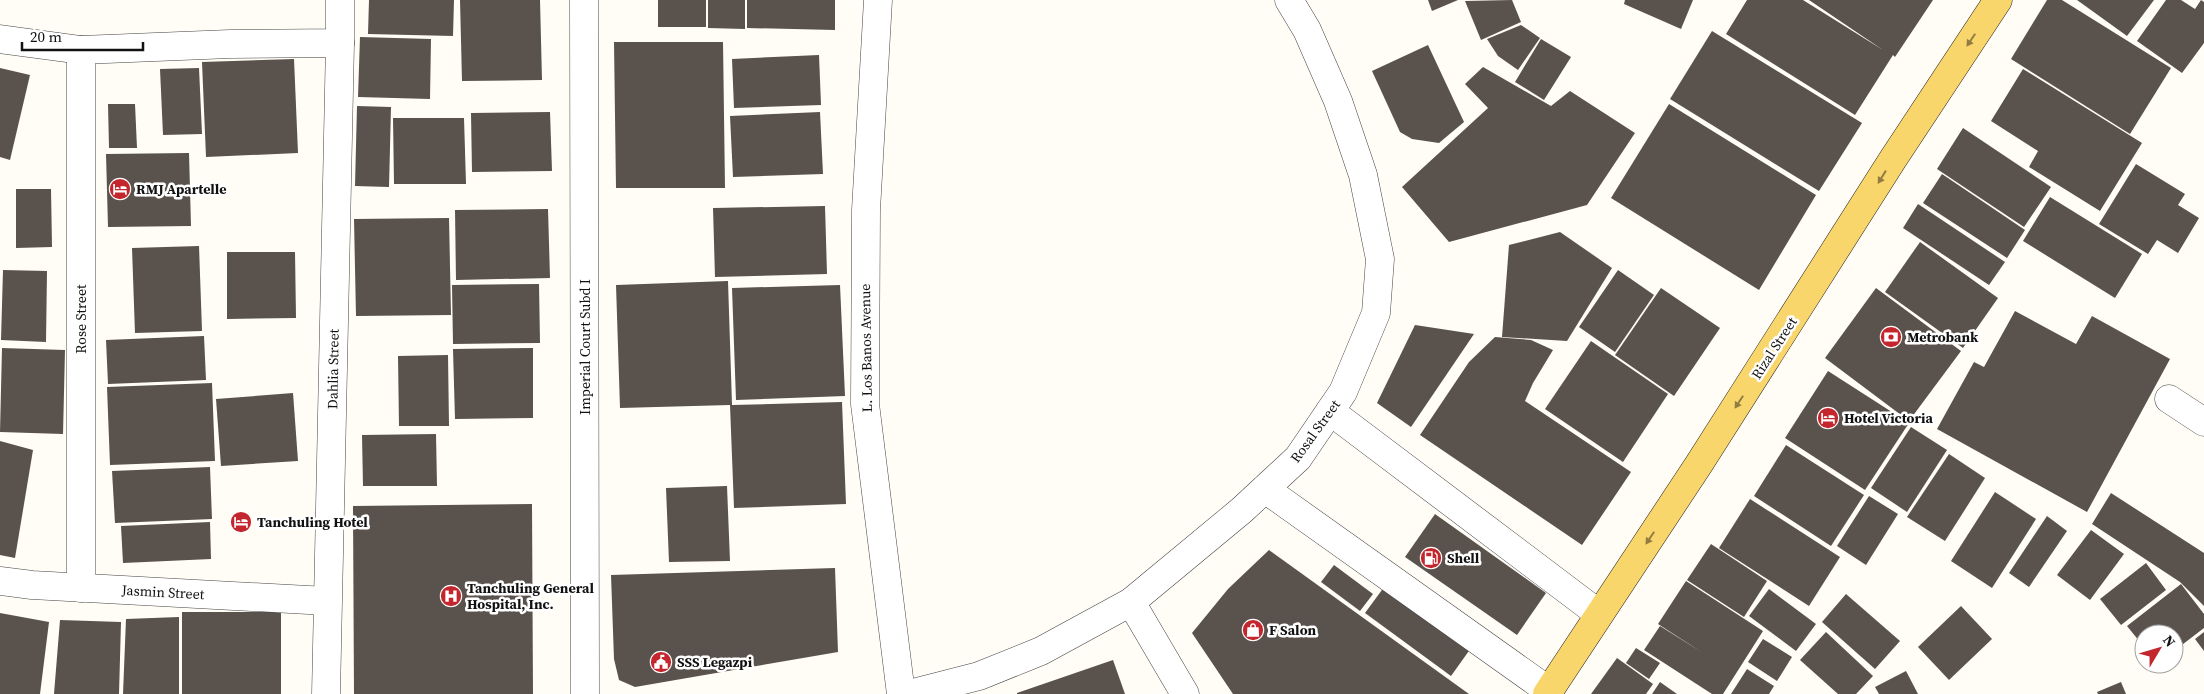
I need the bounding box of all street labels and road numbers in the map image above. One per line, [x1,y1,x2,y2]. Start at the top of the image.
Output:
street label: Imperial Court Subd I [575,279,595,415]
street label: Rose Street [71,284,91,354]
street label: L. Los Banos Avenue [855,284,877,412]
street label: Rizal Street [1746,313,1802,383]
street label: Dahlia Street [322,328,344,409]
street label: Rosal Street [1285,395,1345,467]
street label: Jasmin Street [120,580,205,604]

